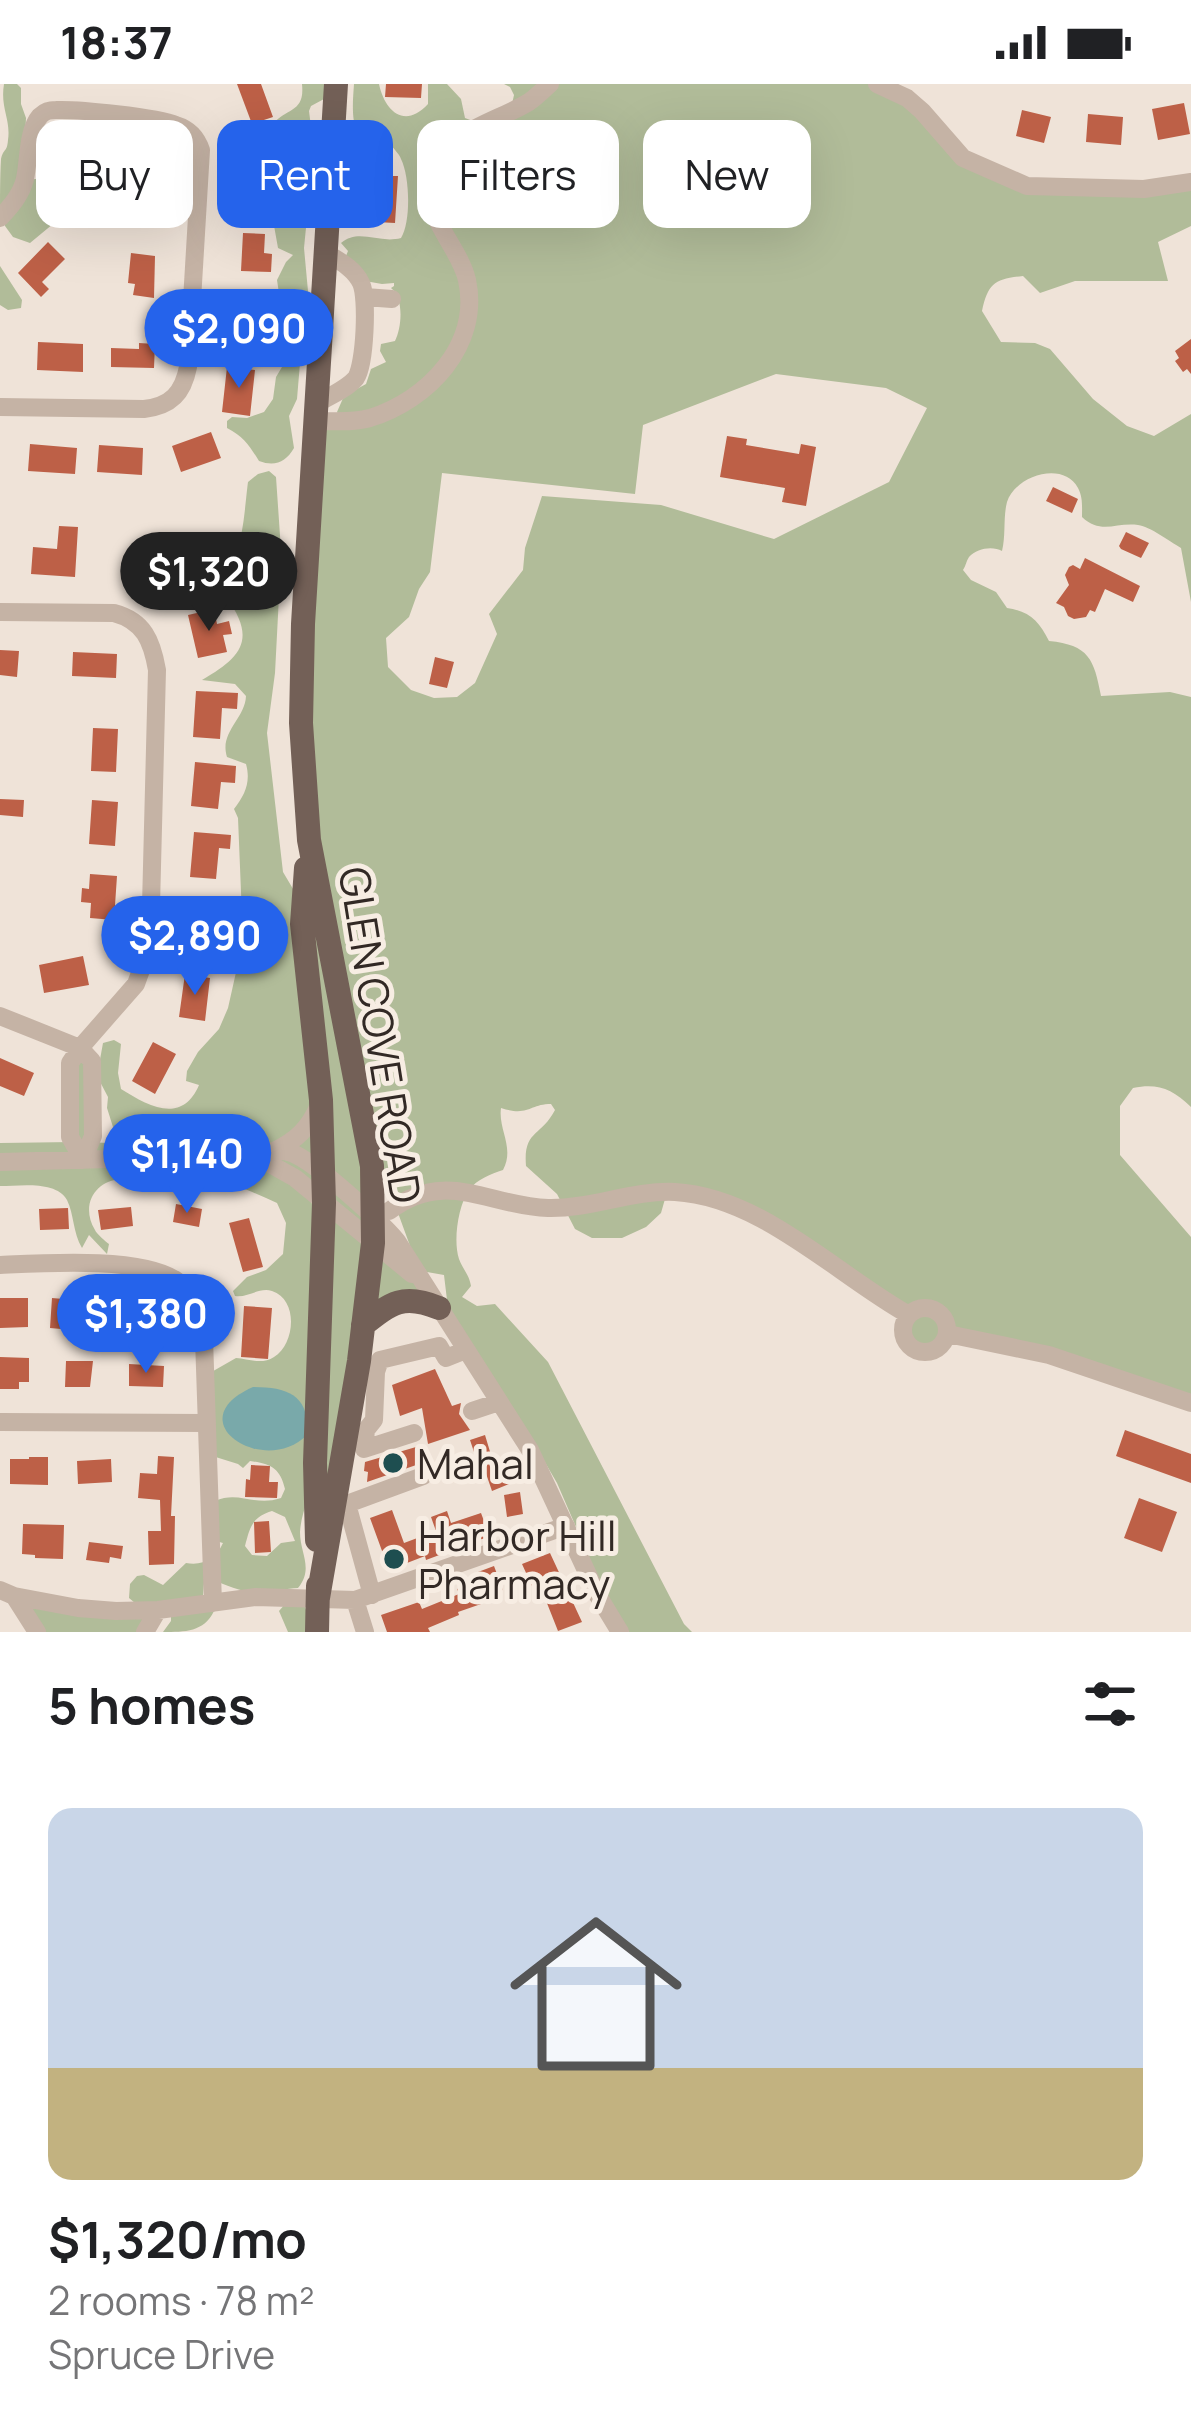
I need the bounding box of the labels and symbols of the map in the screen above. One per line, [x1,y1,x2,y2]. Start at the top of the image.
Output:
pin: $2,090 [141,289,337,391]
pin: $1,320 [111,532,307,634]
street label: GLEN COVE ROAD [326,863,436,1207]
pin: $2,890 [97,896,293,998]
pin: $1,140 [89,1114,285,1216]
pin: $1,380 [48,1274,244,1376]
place label: Mahal [417,1434,534,1492]
marker: Mahal [380,1450,406,1476]
place label: Harbor Hill Pharmacy [418,1506,617,1612]
marker: Harbor Hill Pharmacy [381,1546,407,1572]

